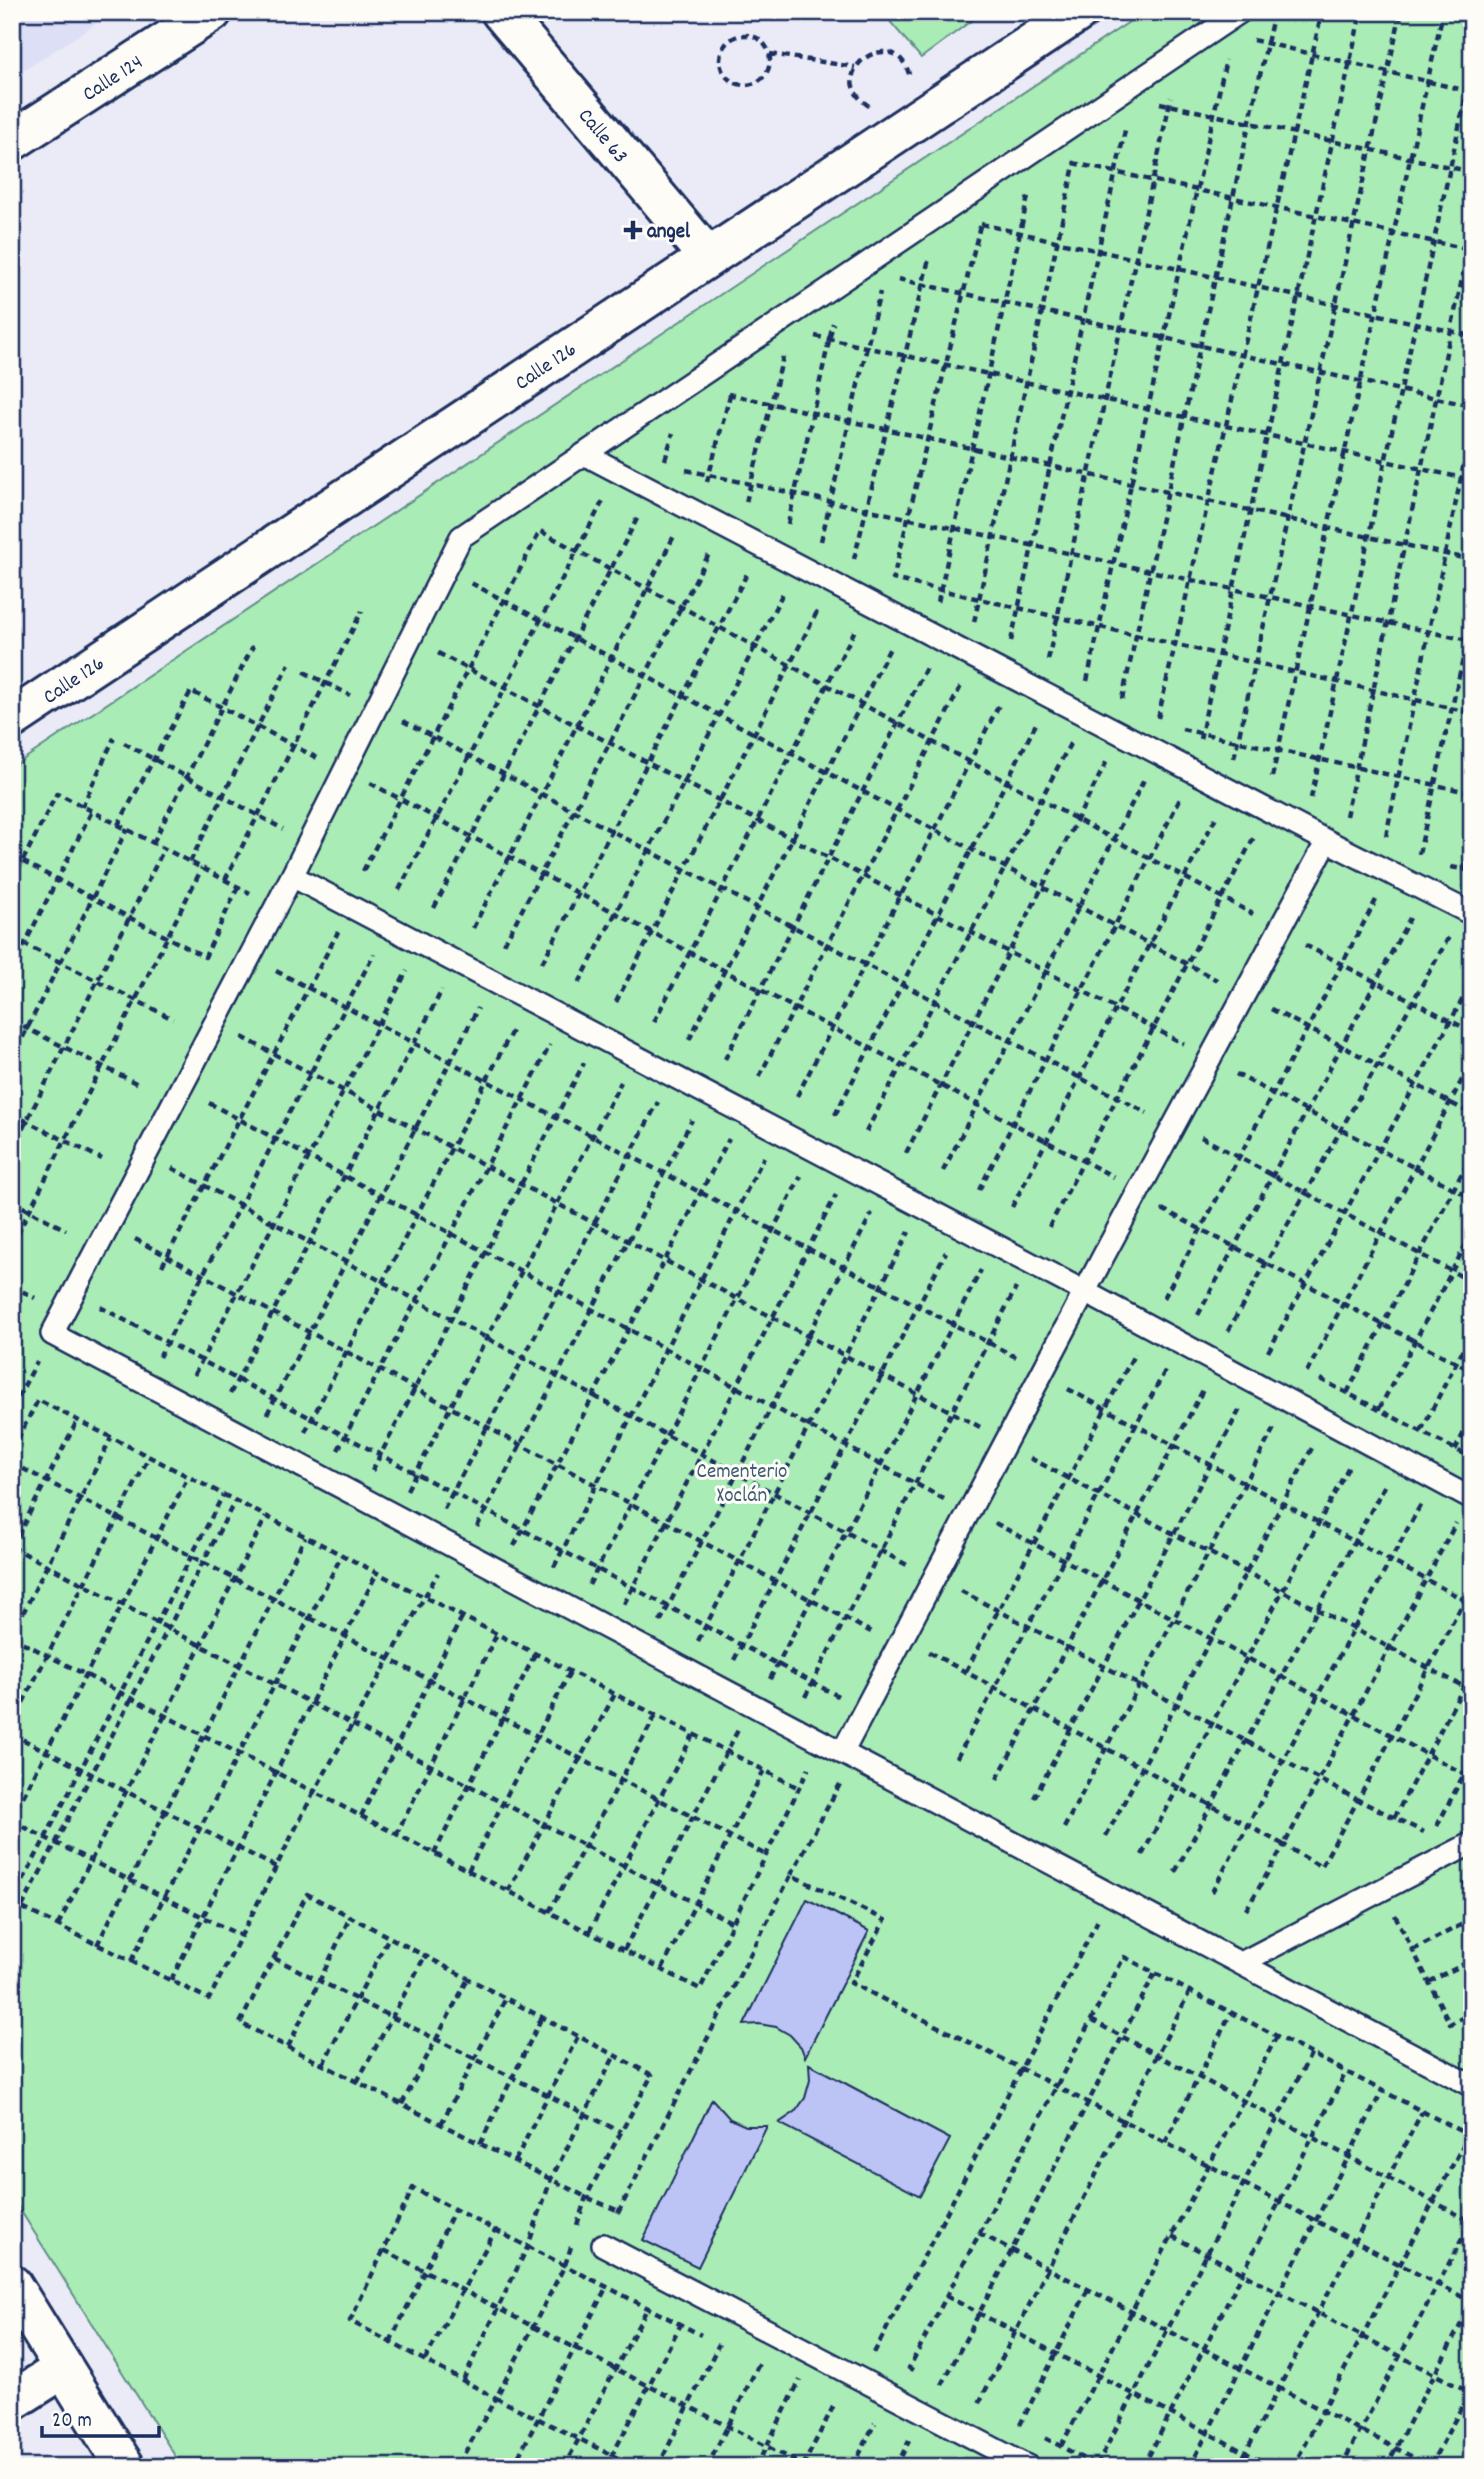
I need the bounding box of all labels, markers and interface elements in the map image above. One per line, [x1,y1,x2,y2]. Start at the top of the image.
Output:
street label: Calle 124 [77,49,150,110]
street label: Calle 63 [570,103,634,171]
place label: angel [647,218,691,248]
marker: angel [625,222,641,238]
street label: Calle 126 [510,336,583,399]
street label: Calle 126 [38,650,111,713]
park label: Cementerio Xoclán [697,1458,787,1512]
scale bar [42,2395,159,2439]
text: 20 m [52,2407,92,2437]

